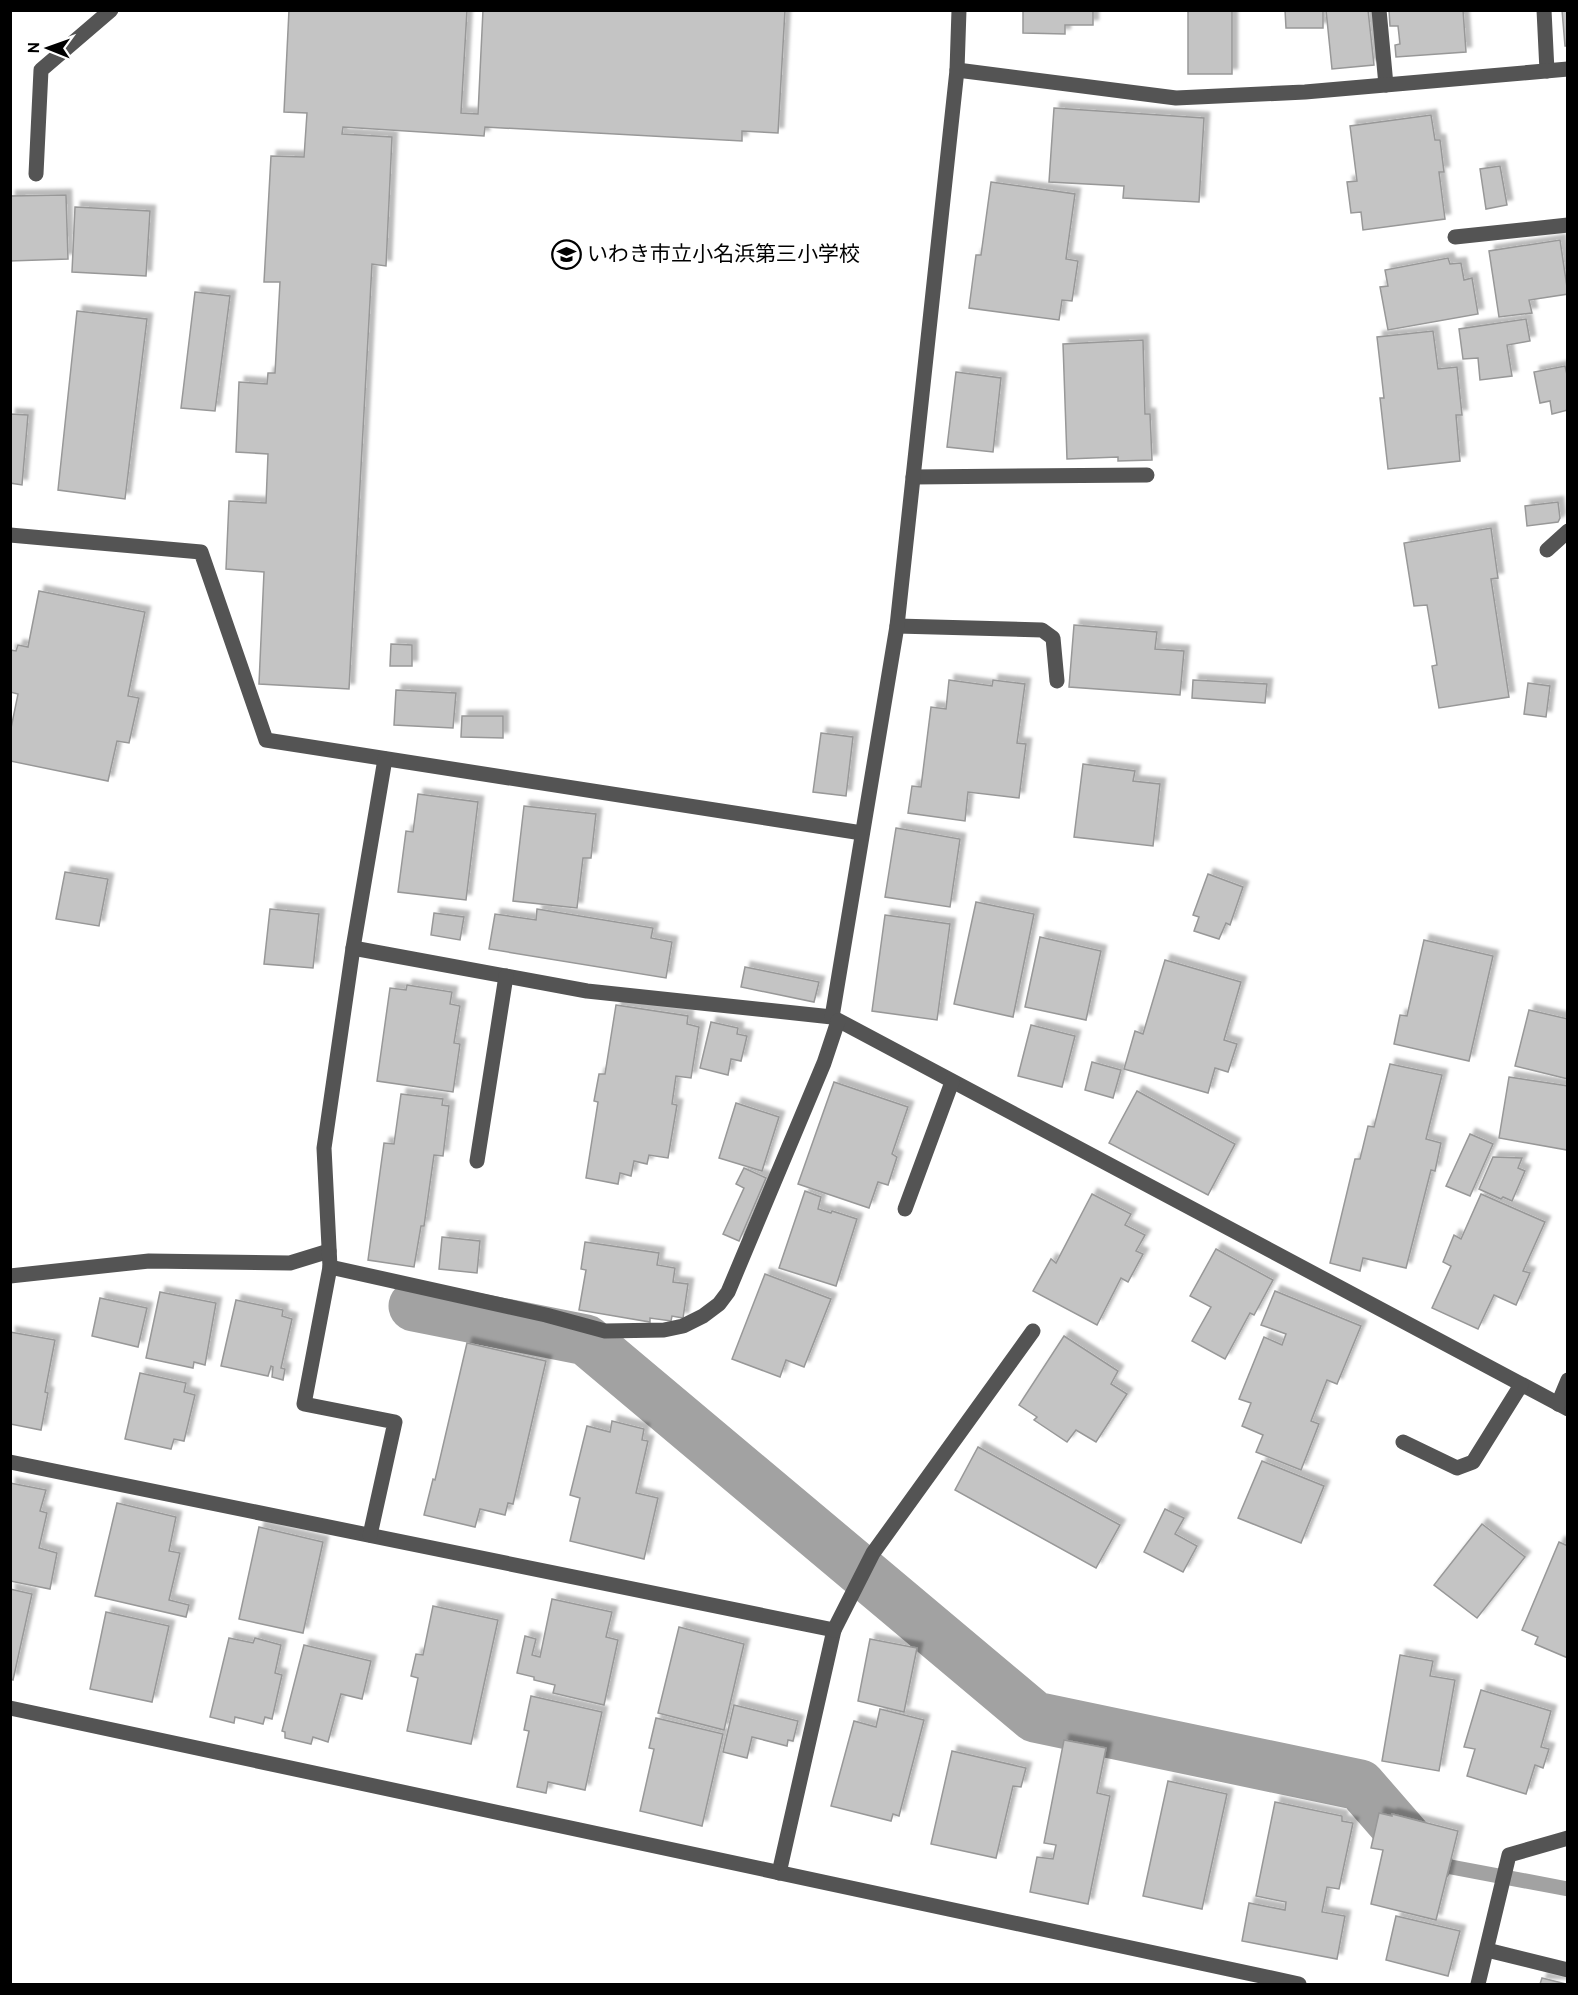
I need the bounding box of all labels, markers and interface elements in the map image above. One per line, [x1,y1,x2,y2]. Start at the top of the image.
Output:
north arrow [18,18,78,78]
text: N [25,42,45,54]
school or university icon: いわき市立小名浜第三小学校 [550,239,582,271]
place label: いわき市立小名浜第三小学校 [587,242,860,269]

